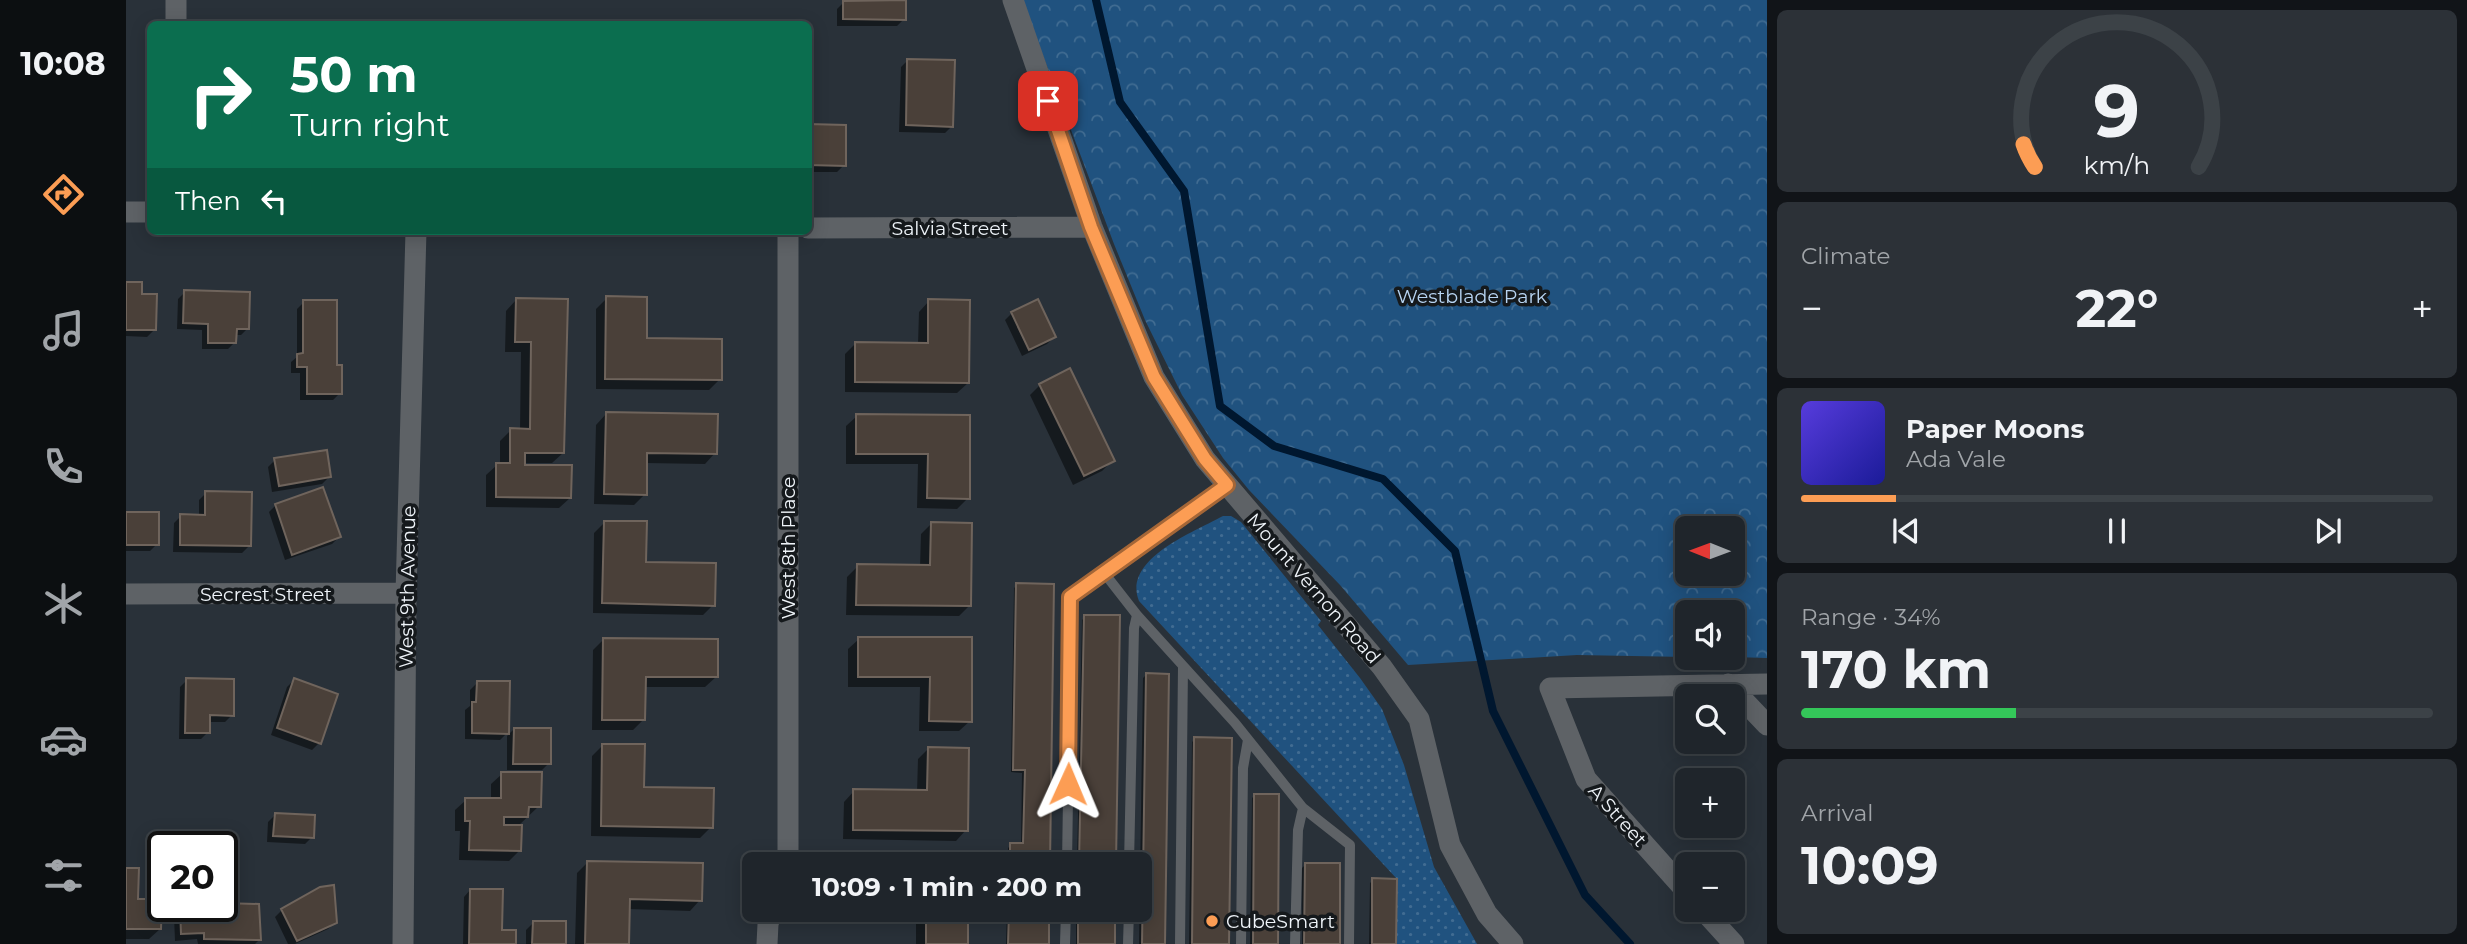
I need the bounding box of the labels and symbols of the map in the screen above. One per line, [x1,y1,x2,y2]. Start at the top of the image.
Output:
pin [1018,71,1078,131]
street label: Salvia Street [891,217,1009,240]
park label: Westblade Park [1397,285,1548,308]
street label: West 8th Place [777,476,800,620]
street label: West 9th Avenue [395,506,420,668]
street label: Mount Vernon Road [1242,508,1385,668]
north arrow [1675,516,1745,586]
street label: Secrest Street [200,583,332,606]
position arrow [1031,747,1105,821]
street label: A Street [1584,779,1652,851]
speed limit sign: 20 [147,831,238,922]
place label: CubeSmart [1226,910,1335,933]
marker: CubeSmart [1204,913,1220,929]

